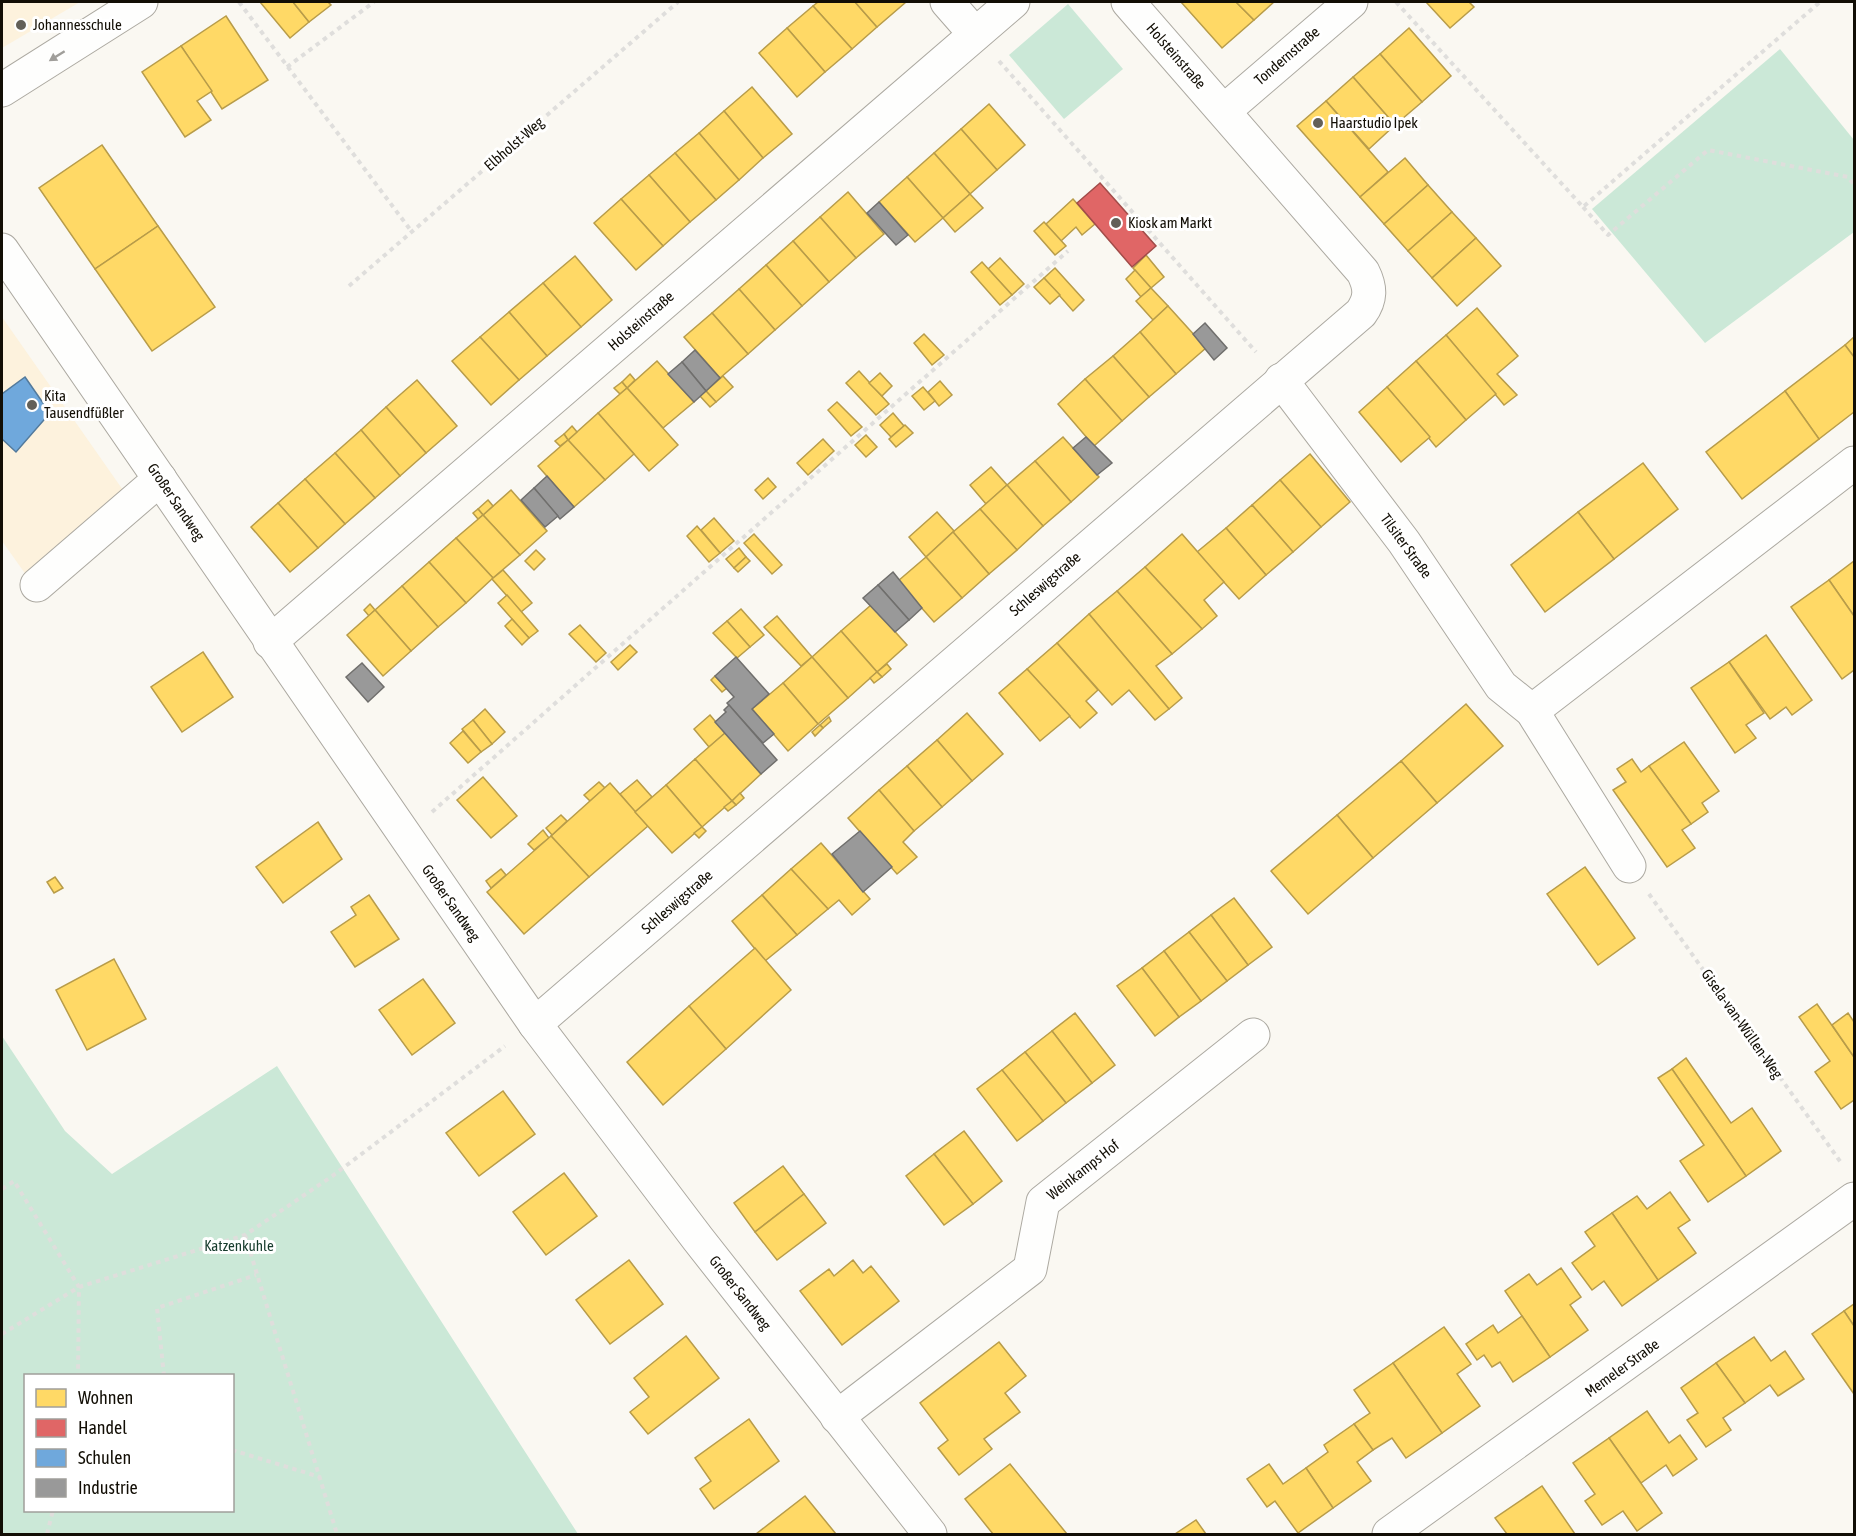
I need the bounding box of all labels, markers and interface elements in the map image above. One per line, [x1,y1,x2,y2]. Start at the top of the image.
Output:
place label: Johannesschule [33,16,122,33]
marker: Johannesschule [14,18,28,32]
street label: Holsteinstraße [1143,19,1210,92]
street label: Tondernstraße [1251,23,1323,88]
one-way arrow [49,50,65,61]
street label: Elbholst-Weg [481,113,547,174]
place label: Haarstudio Ipek [1330,114,1418,131]
marker: Haarstudio Ipek [1311,116,1325,130]
place label: Kiosk am Markt [1128,214,1212,231]
marker: Kiosk am Markt [1109,216,1123,230]
street label: Holsteinstraße [604,287,677,354]
place label: Kita Tausendfüßler [44,387,124,421]
marker: Kita Tausendfüßler [25,398,39,412]
street label: Großer Sandweg [144,460,209,544]
street label: Tilsiter Straße [1377,510,1436,581]
street label: Schleswigstraße [1006,548,1084,619]
street label: Großer Sandweg [419,861,484,945]
street label: Schleswigstraße [638,866,716,937]
street label: Gisela-van-Wüllen-Weg [1698,966,1787,1082]
street label: Weinkamps Hof [1043,1136,1122,1203]
park label: Katzenkuhle [204,1237,274,1254]
street label: Großer Sandweg [706,1252,775,1334]
street label: Memeler Straße [1581,1335,1662,1400]
legend [24,1374,234,1512]
text: Wohnen [78,1387,133,1408]
text: Handel [78,1417,127,1438]
text: Schulen [78,1447,131,1468]
text: Industrie [78,1477,138,1498]

